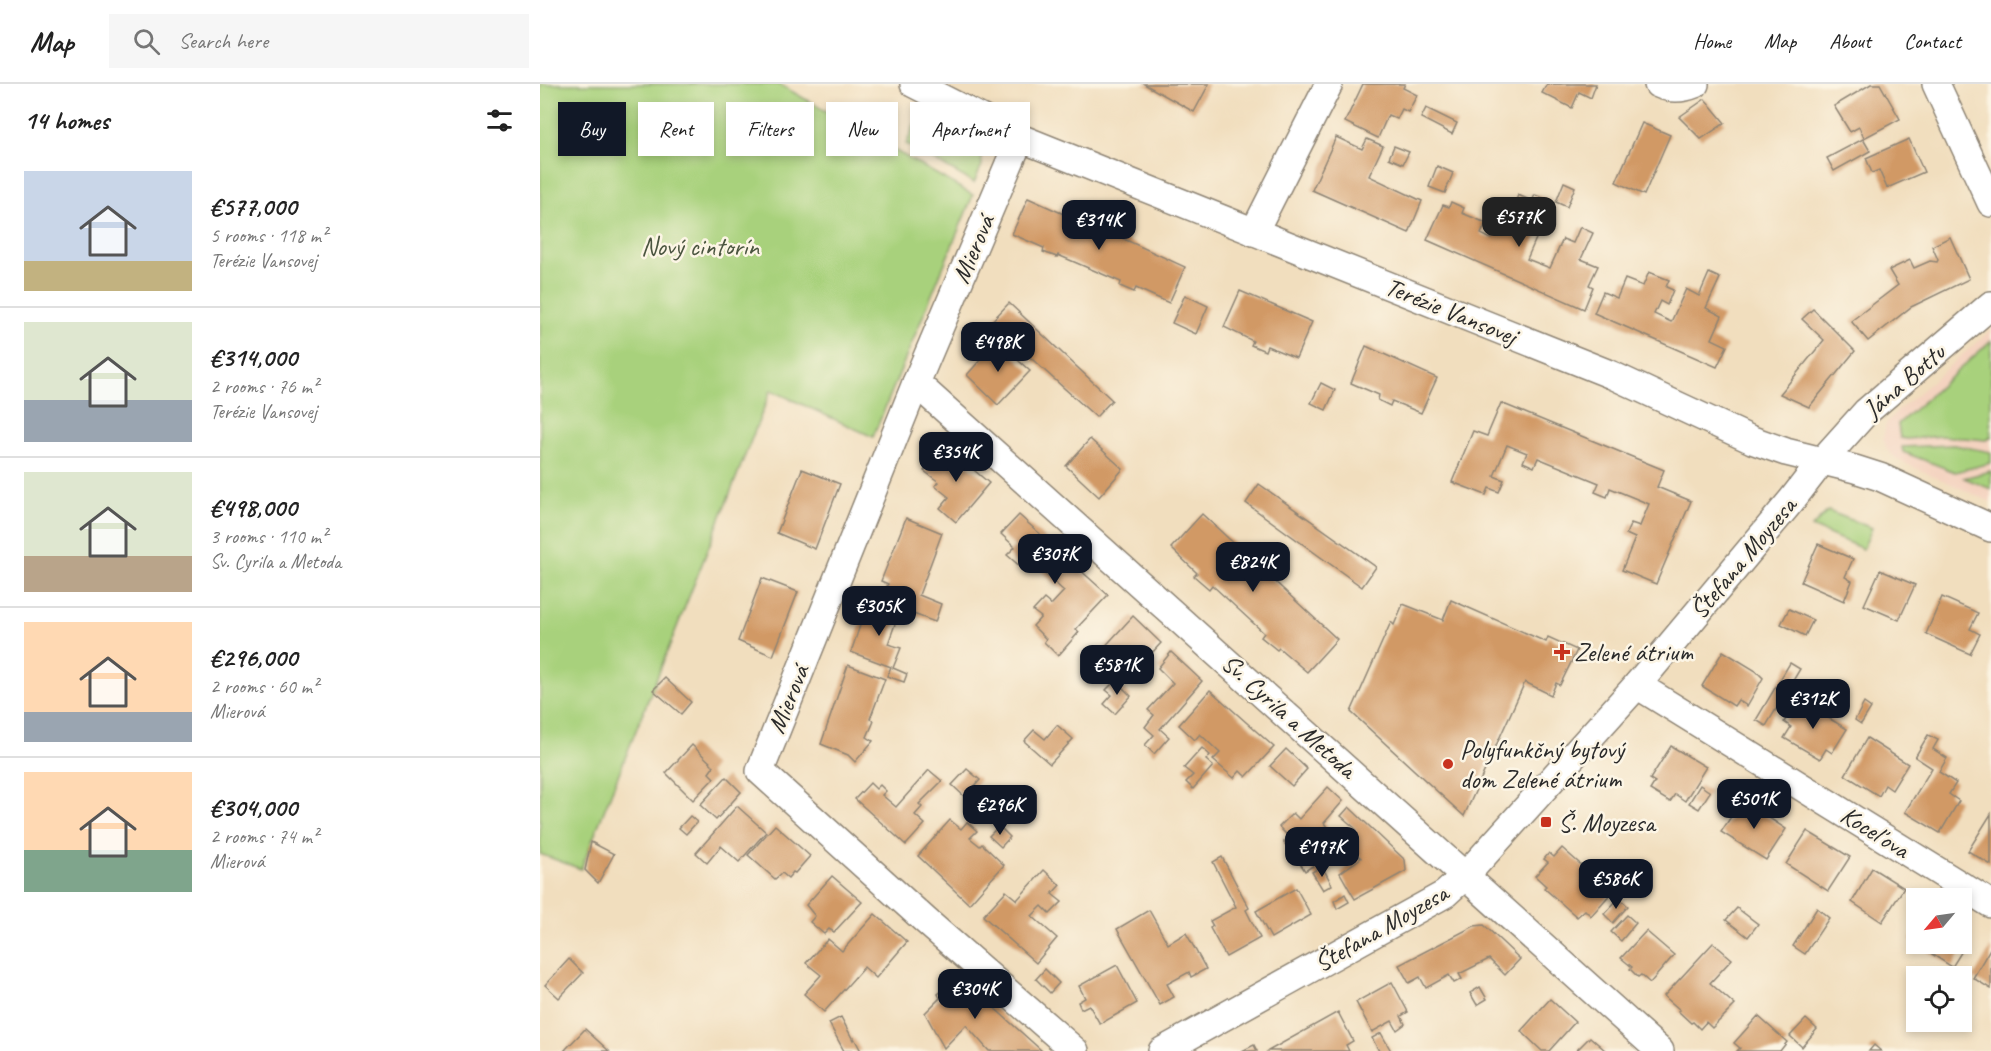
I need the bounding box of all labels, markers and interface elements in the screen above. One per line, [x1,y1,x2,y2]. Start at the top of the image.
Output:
search box [109,14,529,68]
text: Map [30,24,73,59]
icon: search [130,25,163,58]
text: Search here [178,27,268,55]
text: Home [1693,28,1731,54]
text: Map [1764,28,1796,54]
text: About [1829,28,1871,54]
text: Contact [1904,28,1961,54]
chip: Buy [558,102,626,156]
chip: Rent [638,102,714,156]
chip: Filters [726,102,814,156]
chip: New [826,102,898,156]
chip: Apartment [910,102,1030,156]
text: 14 homes [24,104,109,137]
icon: filters [483,104,516,137]
text: €577,000 [210,190,296,223]
icon: home [72,195,144,267]
pin: €577K [1477,197,1561,248]
pin: €314K [1057,200,1141,251]
text: €577K [1496,204,1542,229]
text: €314K [1076,207,1122,232]
street label: Mierová [944,208,1003,288]
text: 5 rooms · 118 m² [210,223,327,248]
park label: Nový cintorín [641,230,760,263]
text: Terézie Vansovej [210,248,317,273]
street label: Terézie Vansovej [1380,270,1525,354]
pin: €498K [956,322,1040,373]
text: €498K [975,329,1021,354]
street label: Jána Bottu [1855,335,1953,427]
text: €314,000 [210,341,297,374]
icon: home [72,346,144,418]
text: 2 rooms · 76 m² [210,374,318,399]
text: Terézie Vansovej [210,399,317,424]
pin: €354K [914,432,998,483]
text: €354K [933,439,979,464]
street label: Štefana Moyzesa [1682,489,1805,626]
text: €498,000 [210,491,297,524]
icon: home [72,496,144,568]
text: 3 rooms · 110 m² [210,524,327,549]
pin: €307K [1013,534,1097,585]
text: €307K [1032,541,1078,566]
pin: €824K [1211,542,1295,593]
text: Sv. Cyrila a Metoda [210,549,341,574]
text: €824K [1230,549,1276,574]
pin: €305K [837,586,921,637]
text: €305K [856,593,902,618]
place label: Zelené átrium [1574,636,1694,669]
text: €296,000 [210,641,297,674]
pin: €581K [1075,645,1159,696]
marker: Zelené átrium [1555,645,1569,659]
icon: home [72,646,144,718]
street label: Sv. Cyrila a Metoda [1215,647,1365,787]
text: €581K [1094,652,1140,677]
street label: Mierová [759,658,818,738]
text: 2 rooms · 60 m² [210,674,318,699]
pin: €312K [1771,679,1855,730]
text: €312K [1790,686,1836,711]
text: Mierová [210,699,264,724]
place label: Polyfunkčný bytový dom Zelené átrium [1460,733,1627,796]
marker: Polyfunkčný bytový dom Zelené átrium [1441,757,1455,771]
pin: €501K [1712,779,1796,830]
pin: €296K [958,785,1042,836]
text: €501K [1731,786,1777,811]
text: €304,000 [210,791,297,824]
text: €296K [977,792,1023,817]
icon: home [72,796,144,868]
street label: Koceľova [1835,798,1917,867]
place label: Š. Moyzesa [1558,806,1657,839]
marker: Š. Moyzesa [1539,815,1553,829]
text: 2 rooms · 74 m² [210,824,318,849]
pin: €197K [1280,827,1364,878]
text: €197K [1299,834,1345,859]
text: Mierová [210,849,264,874]
pin: €586K [1574,859,1658,910]
text: €586K [1593,866,1639,891]
street label: Štefana Moyzesa [1308,875,1456,980]
north arrow [1906,888,1972,954]
map controls [1906,888,1972,1032]
button: locate [1906,966,1972,1032]
pin: €304K [933,969,1017,1020]
text: €304K [952,976,998,1001]

